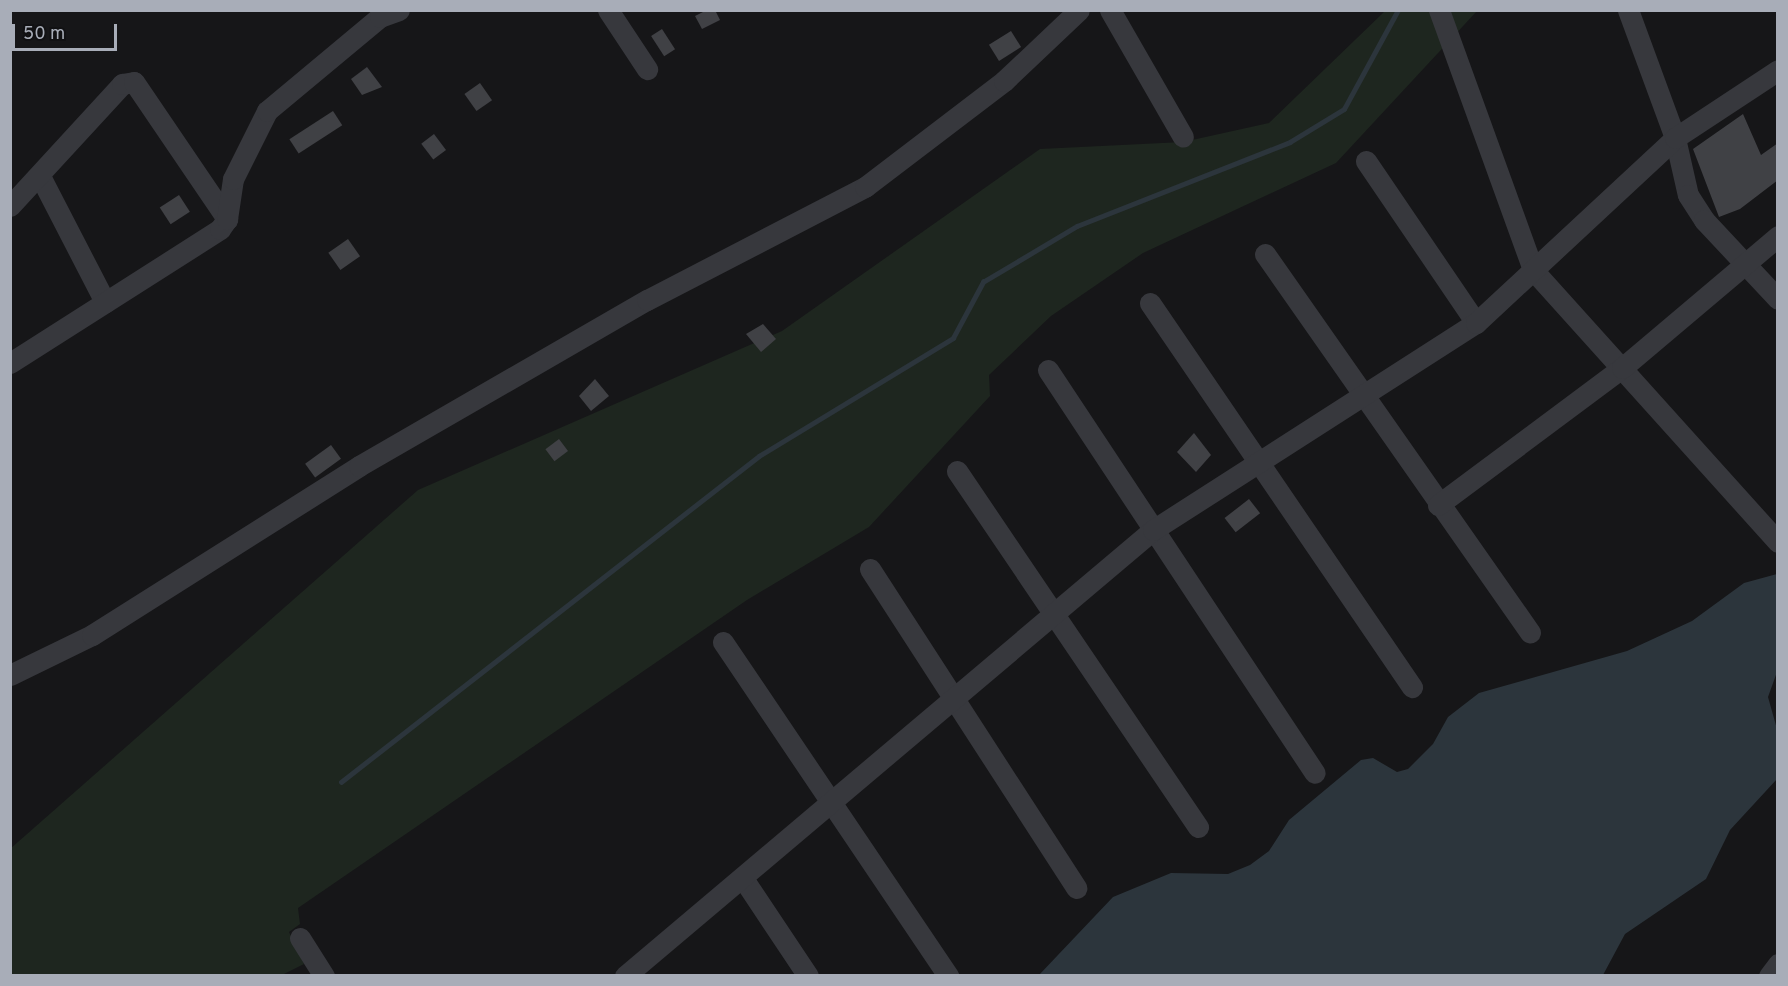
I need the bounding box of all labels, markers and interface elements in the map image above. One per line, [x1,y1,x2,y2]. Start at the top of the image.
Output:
scale bar [15,12,120,50]
text: 50 m [23,23,65,46]

